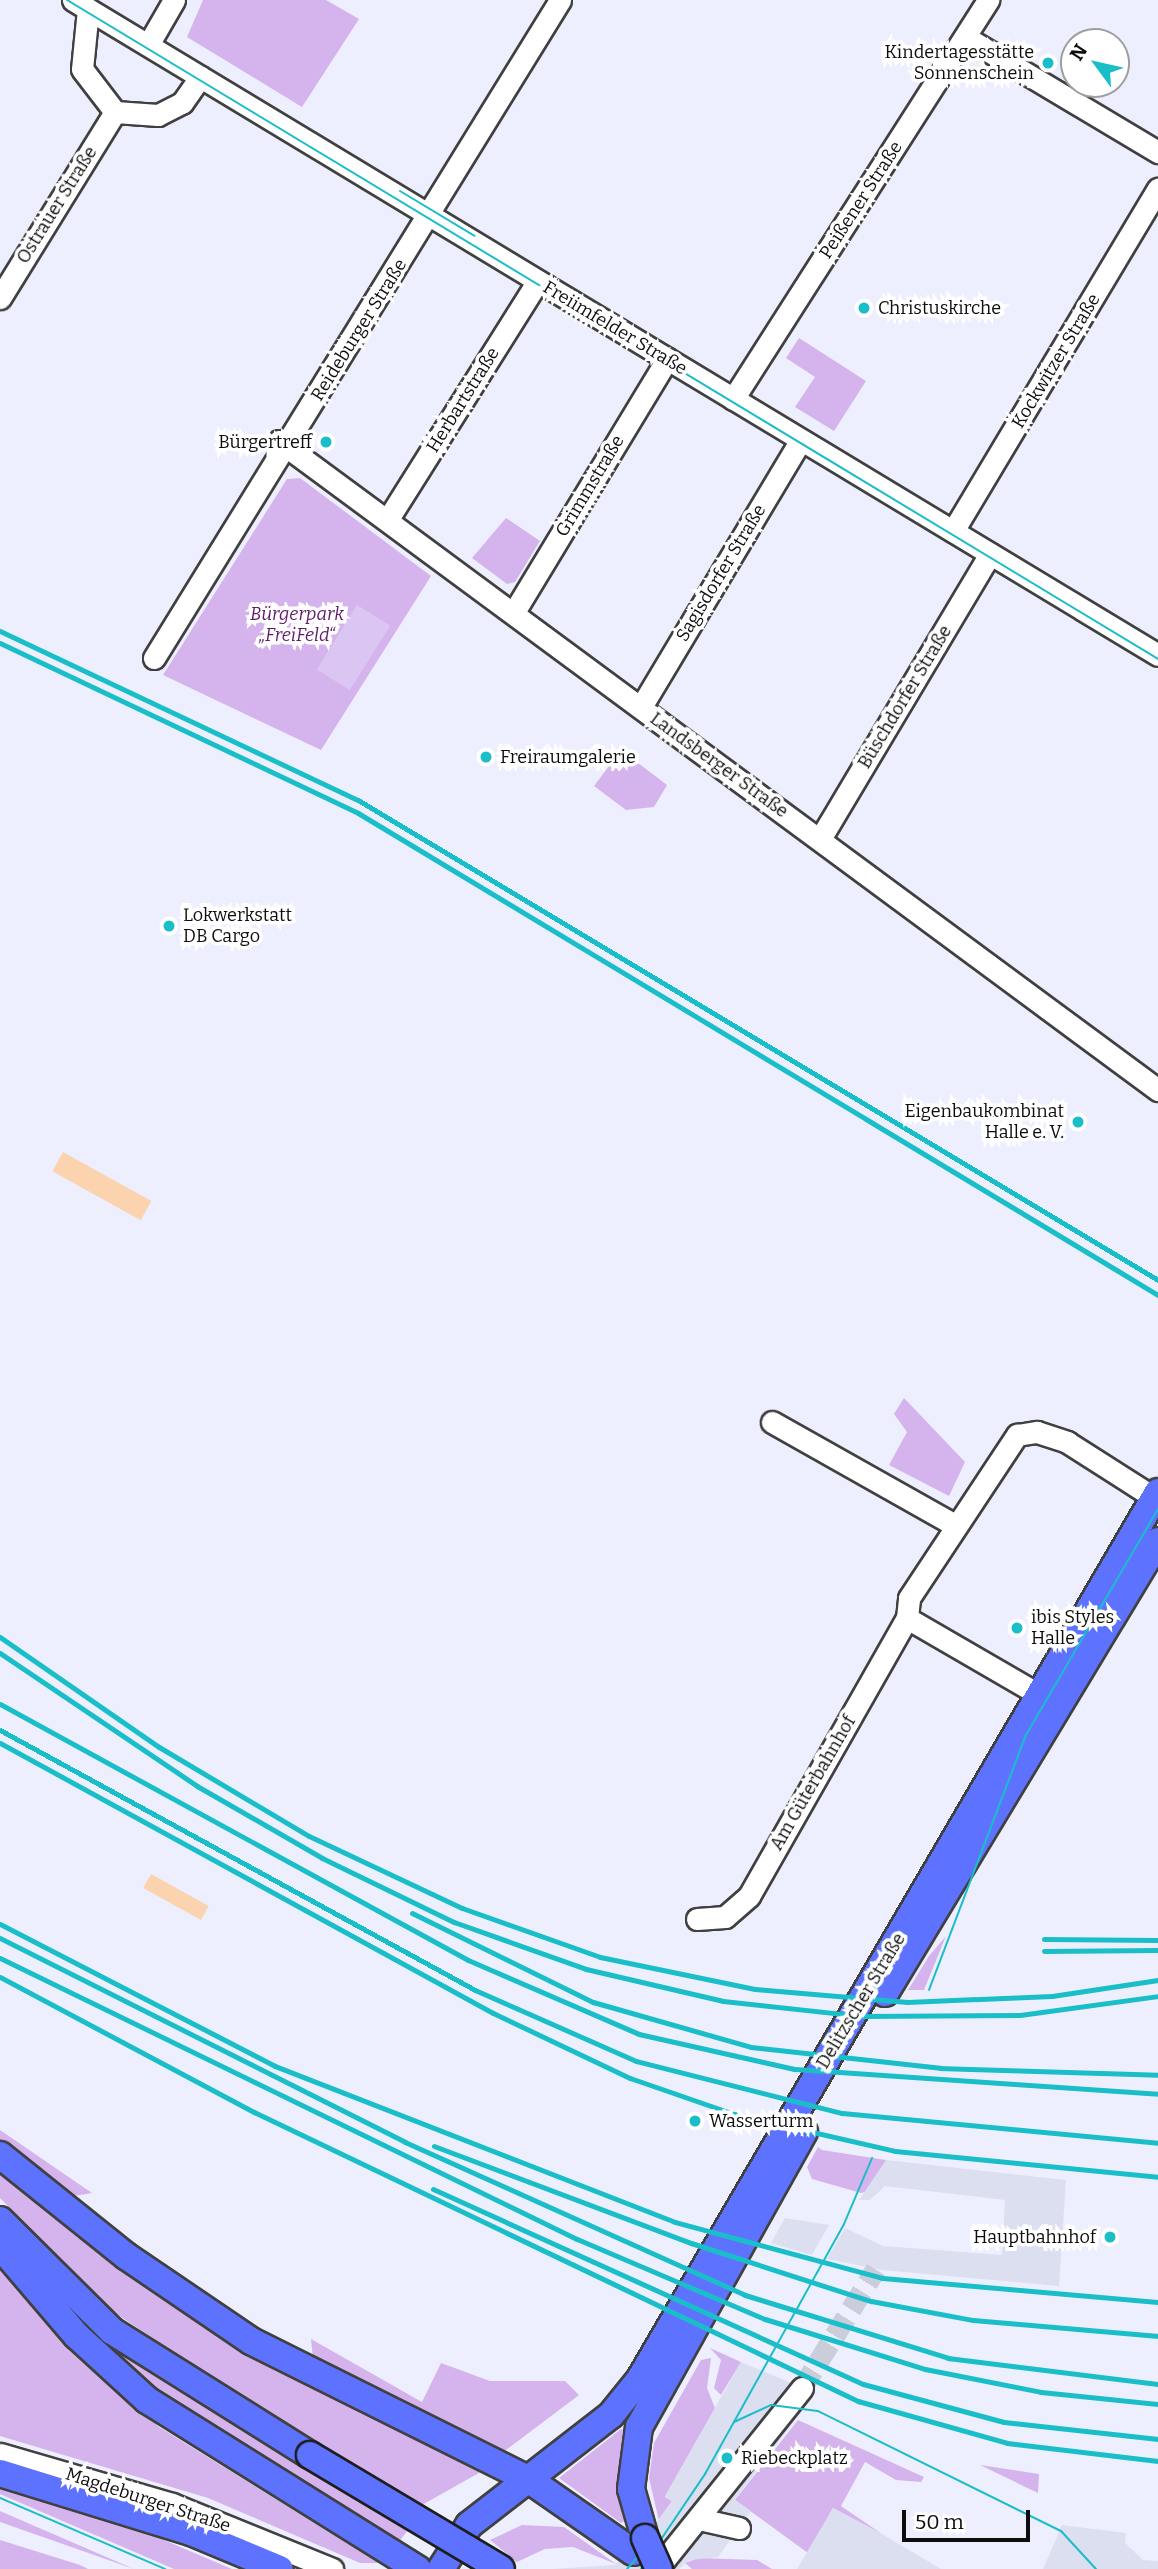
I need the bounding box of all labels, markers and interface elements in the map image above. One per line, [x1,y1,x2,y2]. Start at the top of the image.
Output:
north arrow [1060,28,1130,98]
text: N [1065,40,1092,65]
place label: Kindertagesstätte Sonnenschein [884,42,1034,84]
marker: Kindertagesstätte Sonnenschein [1040,55,1056,71]
street label: Peißener Straße [815,137,907,263]
street label: Ostrauer Straße [12,143,102,267]
street label: Reideburger Straße [307,255,411,405]
street label: Freiimfelder Straße [539,277,691,379]
street label: Kockwitzer Straße [1007,290,1105,432]
place label: Christuskirche [878,297,1001,319]
marker: Christuskirche [856,300,872,316]
street label: Herbartstraße [422,343,504,457]
place label: Bürgertreff [218,431,312,453]
street label: Grimmstraße [551,431,629,541]
marker: Bürgertreff [318,434,334,450]
street label: Sagisdorfer Straße [672,501,770,645]
park label: Bürgerpark „FreiFeld“ [250,604,344,646]
street label: Büschdorfer Straße [854,622,956,772]
street label: Landsberger Straße [646,708,792,822]
place label: Freiraumgalerie [500,746,636,768]
marker: Freiraumgalerie [478,749,494,765]
place label: Lokwerkstatt DB Cargo [183,905,292,948]
marker: Lokwerkstatt DB Cargo [161,918,177,934]
place label: Eigenbaukombinat Halle e. V. [905,1101,1064,1144]
marker: Eigenbaukombinat Halle e. V. [1070,1114,1086,1130]
place label: ibis Styles Halle [1031,1607,1114,1650]
marker: ibis Styles Halle [1009,1620,1025,1636]
street label: Am Güterbahnhof [766,1712,860,1854]
street label: Delitzscher Straße [812,1929,910,2073]
place label: Wasserturm [709,2110,813,2132]
marker: Wasserturm [687,2113,703,2129]
place label: Hauptbahnhof [973,2226,1096,2248]
marker: Hauptbahnhof [1102,2229,1118,2245]
place label: Riebeckplatz [741,2447,848,2469]
marker: Riebeckplatz [719,2450,735,2466]
street label: Magdeburger Straße [63,2463,233,2537]
scale bar [906,2496,1034,2540]
text: 50 m [915,2509,964,2535]

